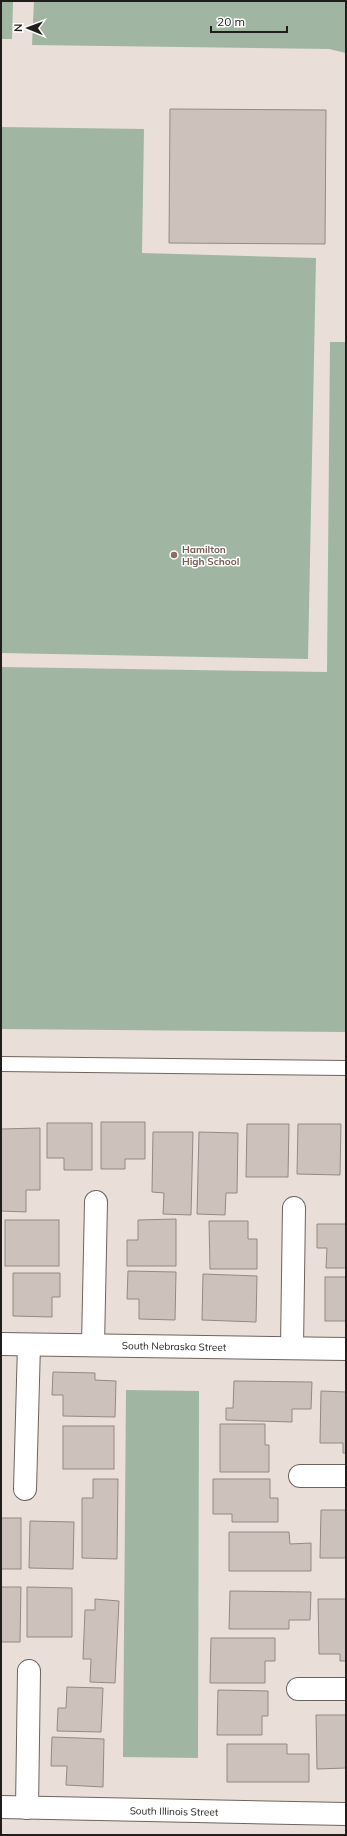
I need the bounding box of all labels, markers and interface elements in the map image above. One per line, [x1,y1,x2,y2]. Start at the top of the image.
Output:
north arrow [8,8,48,48]
scale bar [211,8,287,34]
text: 20 m [217,14,245,29]
text: N [11,24,25,32]
place label: Hamilton High School [182,543,239,568]
marker: Hamilton High School [169,550,179,560]
street label: South Nebraska Street [122,1339,227,1354]
street label: South Illinois Street [130,1804,219,1819]

